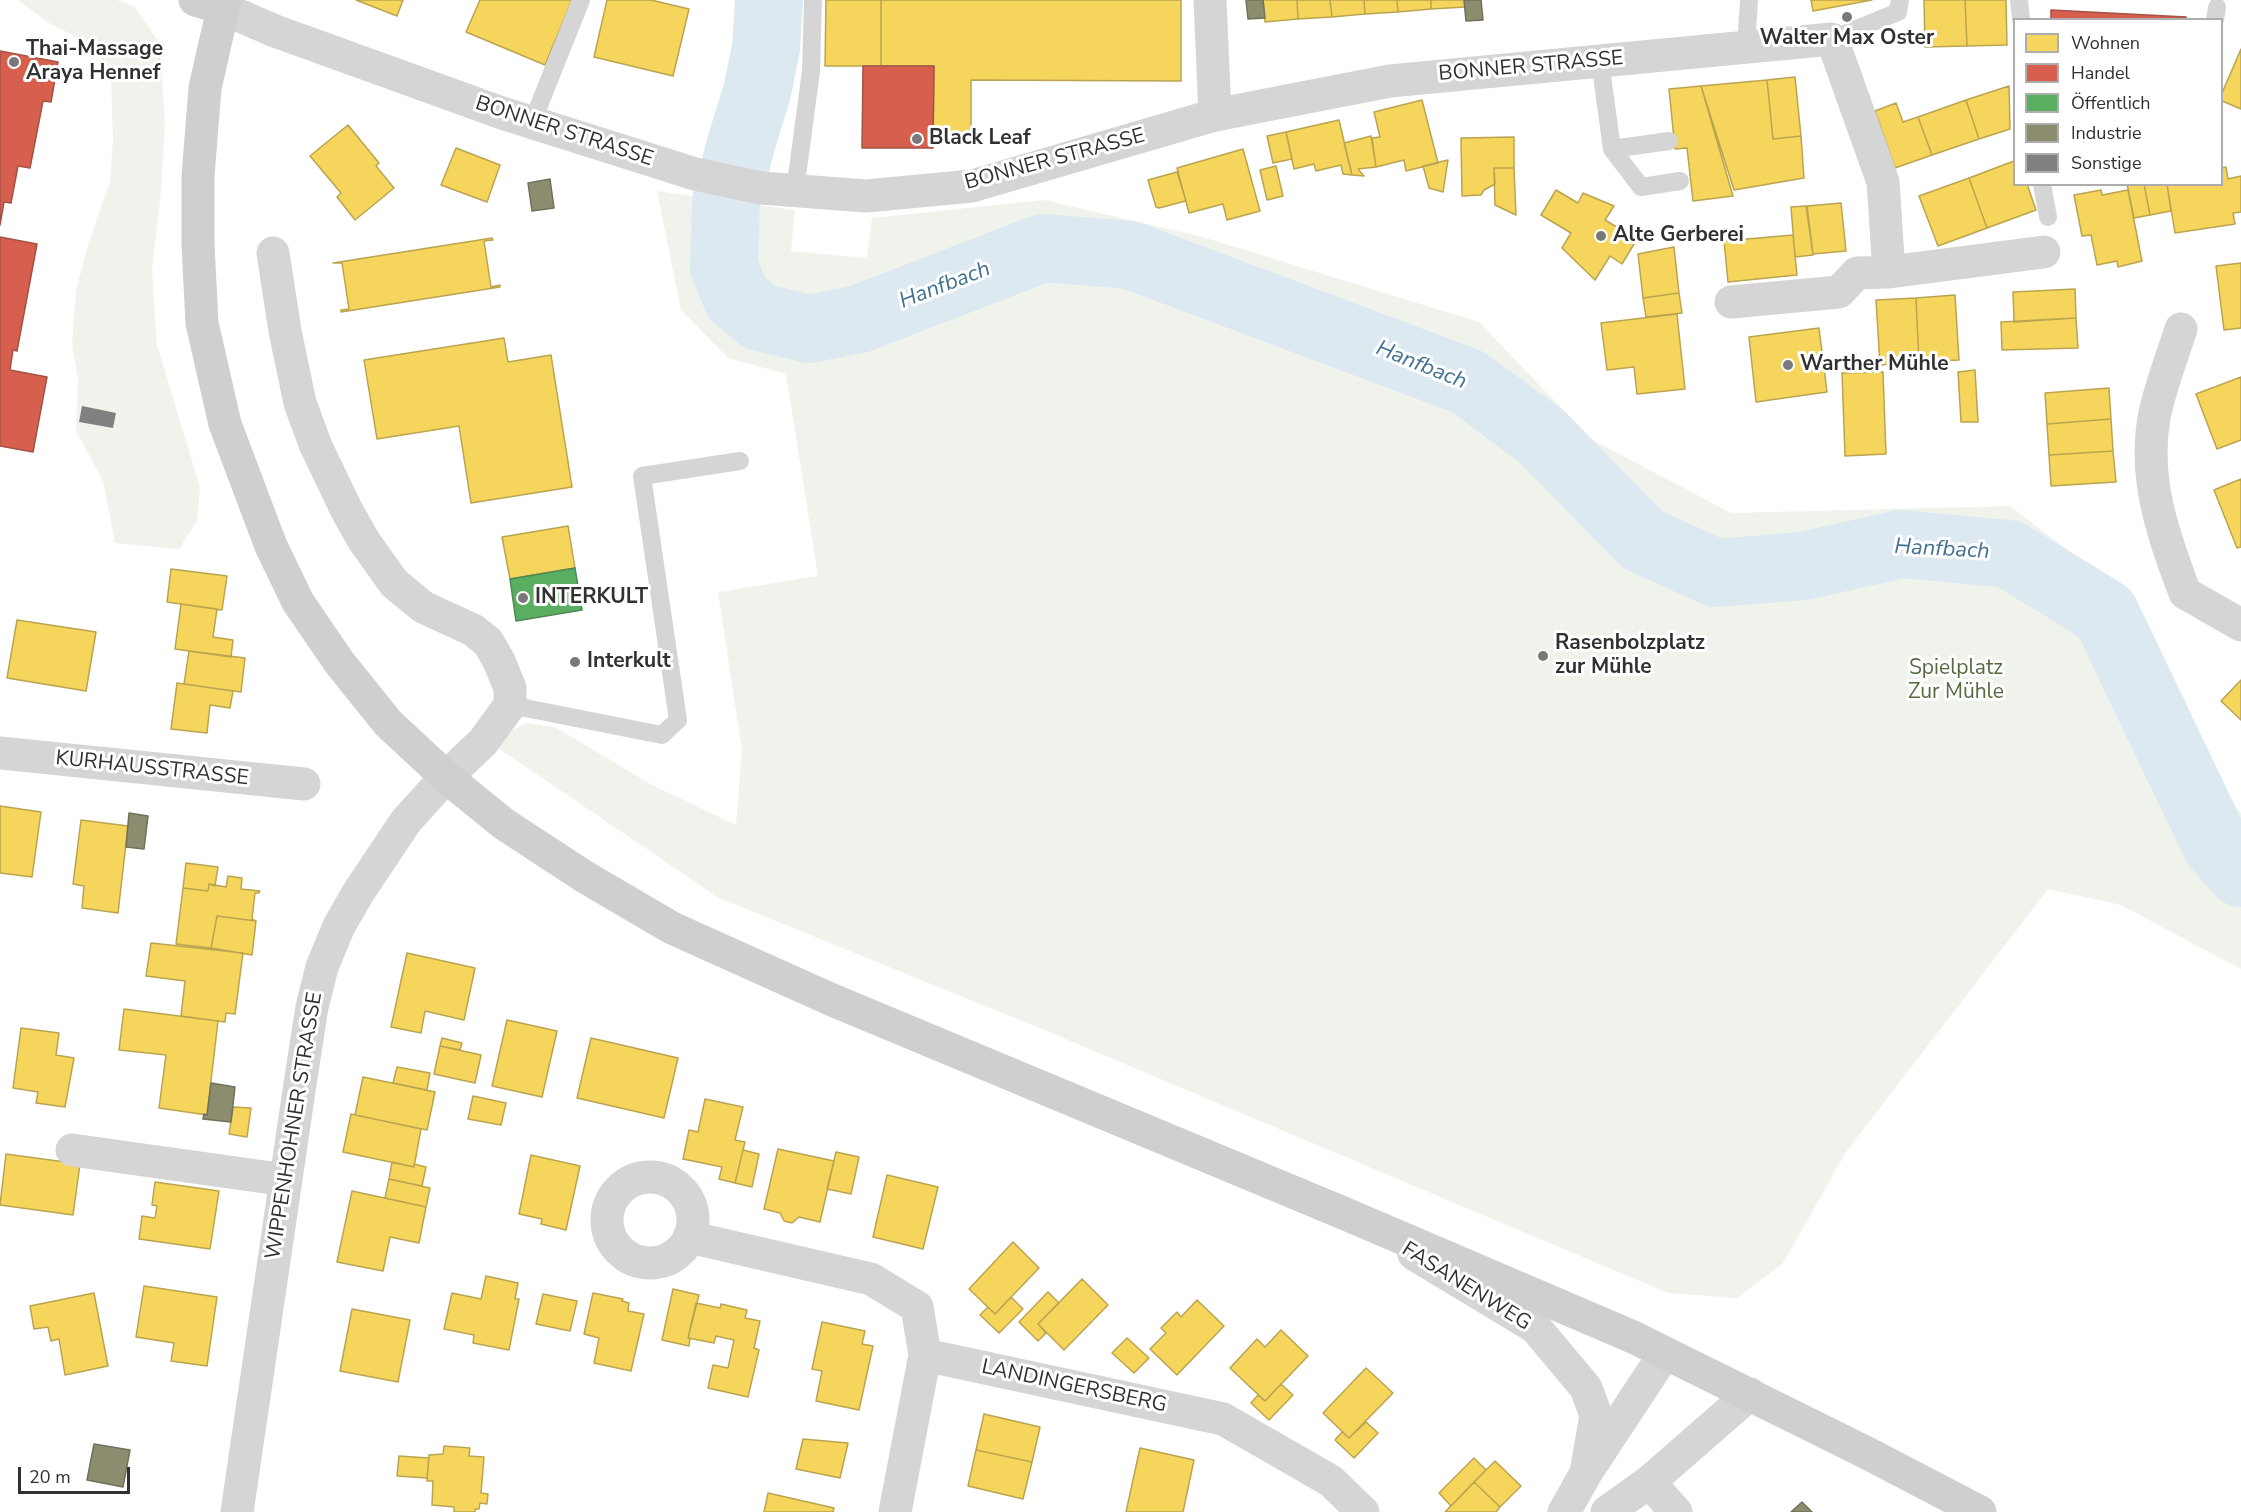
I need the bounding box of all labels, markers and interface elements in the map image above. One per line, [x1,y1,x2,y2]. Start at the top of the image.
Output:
marker: Walter Max Oster [1840,10,1854,24]
legend [2013,18,2223,186]
place label: Walter Max Oster [1760,26,1934,52]
text: Wohnen [2071,31,2140,55]
place label: Thai-Massage Araya Hennef [26,37,163,87]
street label: BONNER STRASSE [1438,46,1624,88]
marker: Thai-Massage Araya Hennef [7,55,21,69]
text: Handel [2071,61,2130,85]
street label: BONNER STRASSE [472,91,656,173]
text: Öffentlich [2071,91,2150,115]
text: Industrie [2071,121,2142,145]
street label: BONNER STRASSE [962,124,1148,196]
place label: Black Leaf [929,126,1031,152]
marker: Black Leaf [910,132,924,146]
text: Sonstige [2071,151,2141,175]
place label: Alte Gerberei [1613,223,1744,249]
marker: Alte Gerberei [1594,229,1608,243]
water label: Hanfbach [896,257,994,315]
water label: Hanfbach [1372,336,1470,396]
place label: Warther Mühle [1800,352,1949,378]
marker: Warther Mühle [1781,358,1795,372]
water label: Hanfbach [1894,534,1990,566]
place label: INTERKULT [535,585,648,611]
marker: INTERKULT [516,591,530,605]
place label: Rasenbolzplatz zur Mühle [1555,631,1705,681]
place label: Interkult [587,649,671,675]
marker: Rasenbolzplatz zur Mühle [1536,649,1550,663]
marker: Interkult [568,655,582,669]
park label: Spielplatz Zur Mühle [1908,656,2004,706]
street label: KURHAUSSTRASSE [54,746,250,792]
street label: WIPPENHOHNER STRASSE [261,990,329,1262]
street label: FASANENWEG [1397,1237,1535,1337]
street label: LANDINGERSBERG [979,1355,1169,1419]
scale bar [21,1455,134,1493]
text: 20 m [29,1465,71,1489]

